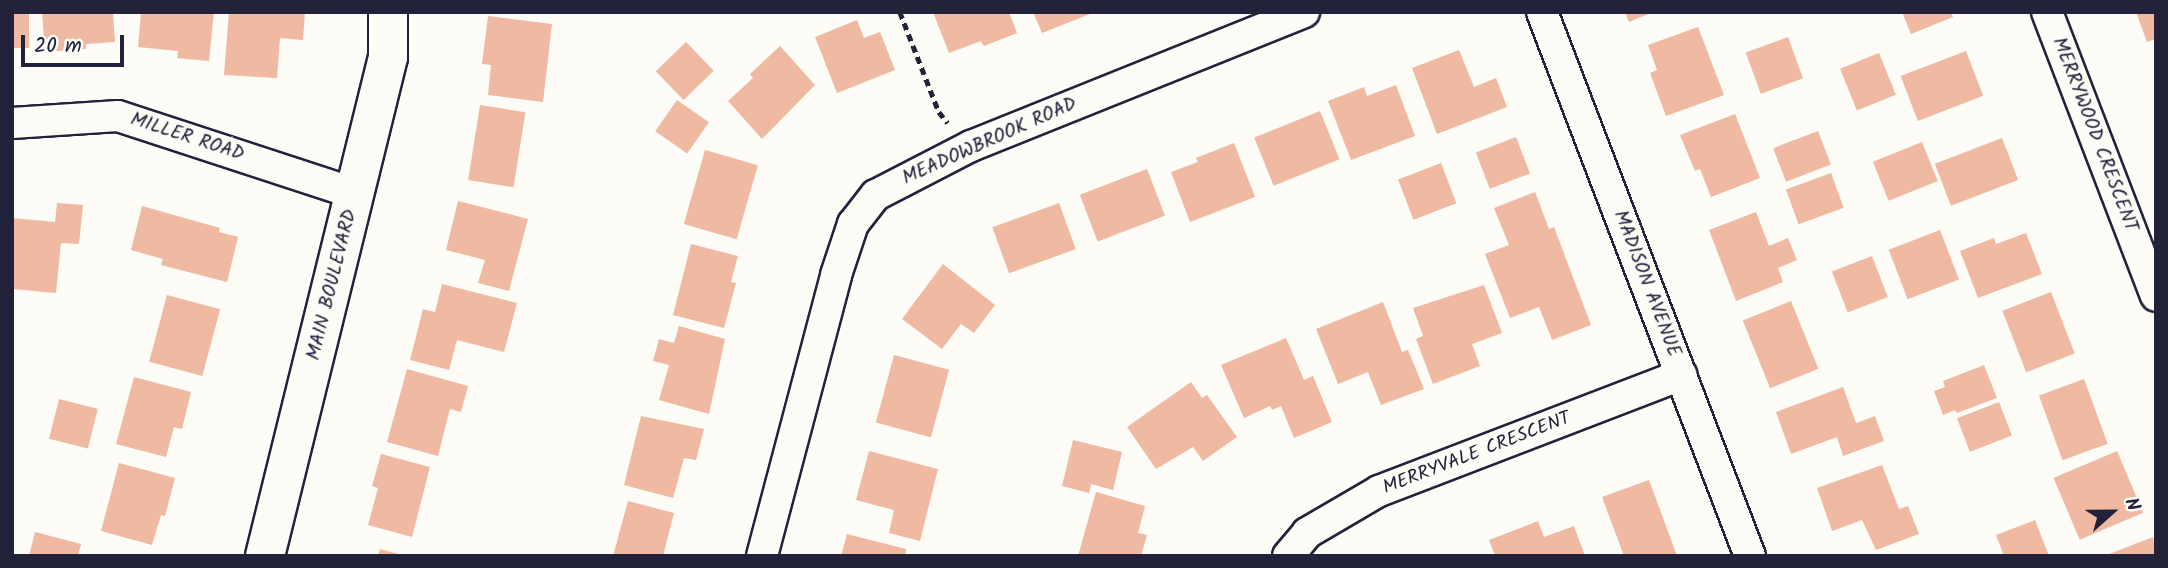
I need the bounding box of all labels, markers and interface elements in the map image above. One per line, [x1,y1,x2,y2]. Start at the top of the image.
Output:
scale bar [24,21,128,65]
text: 20 m [34,30,82,63]
street label: MERRYWOOD CRESCENT [2046,35,2142,235]
street label: MEADOWBROOK ROAD [899,93,1081,191]
street label: MILLER ROAD [127,109,247,167]
street label: MAIN BOULEVARD [303,207,363,363]
street label: MADISON AVENUE [1608,208,1684,360]
street label: MERRYVALE CRESCENT [1380,408,1574,500]
north arrow [2077,477,2147,547]
text: N [2115,493,2148,515]

